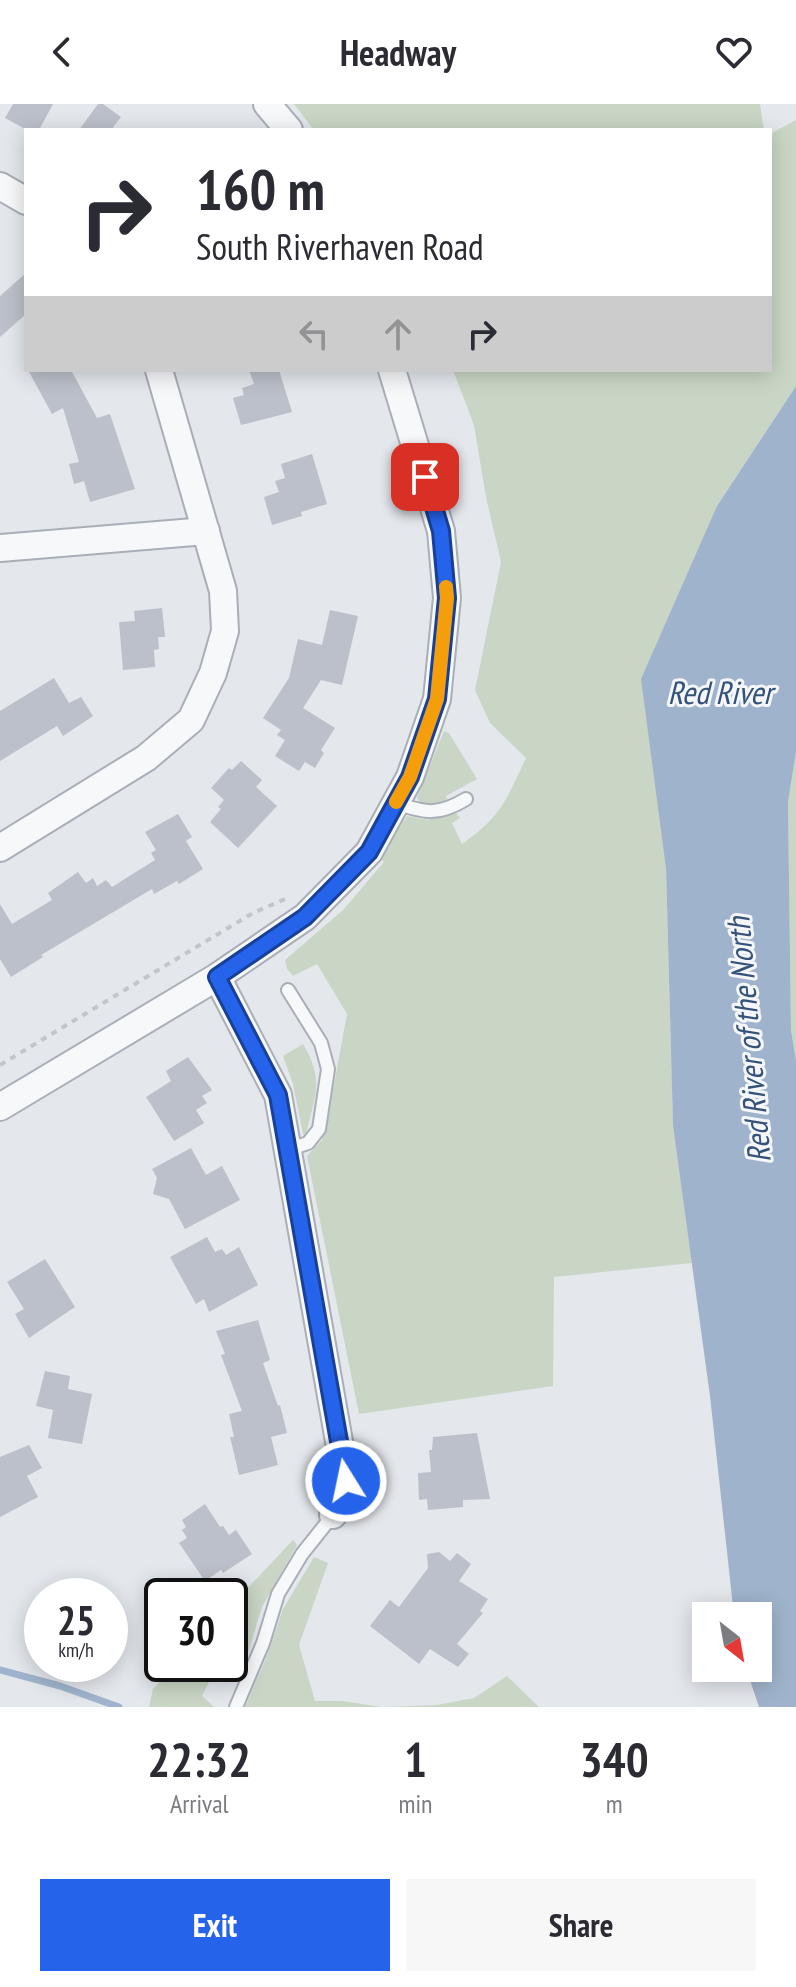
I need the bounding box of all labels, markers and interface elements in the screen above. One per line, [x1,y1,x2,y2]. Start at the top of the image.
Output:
text: Headway [340,29,456,76]
icon: back [40,30,84,74]
icon: heart [712,30,756,74]
text: 160 m [196,153,325,225]
icon: right [64,160,168,264]
text: South Riverhaven Road [196,223,484,270]
icon: left [292,312,336,356]
icon: ahead [376,312,420,356]
icon: right [460,312,504,356]
pin [391,443,459,511]
icon: arrive [403,455,447,499]
water label: Red River [668,671,777,713]
water label: Red River of the North [716,914,780,1165]
position arrow [304,1439,388,1523]
speed limit sign: 30 [144,1578,248,1682]
text: 25 [57,1594,95,1646]
north arrow [692,1602,772,1682]
map controls [692,1602,772,1682]
text: km/h [58,1637,94,1663]
text: 22:32 [147,1728,251,1790]
text: 1 [404,1728,427,1790]
text: 340 [580,1728,649,1790]
text: Arrival [170,1787,229,1820]
text: min [398,1787,432,1820]
text: m [606,1787,623,1820]
button: Exit [40,1879,390,1971]
button: Share [406,1879,756,1971]

